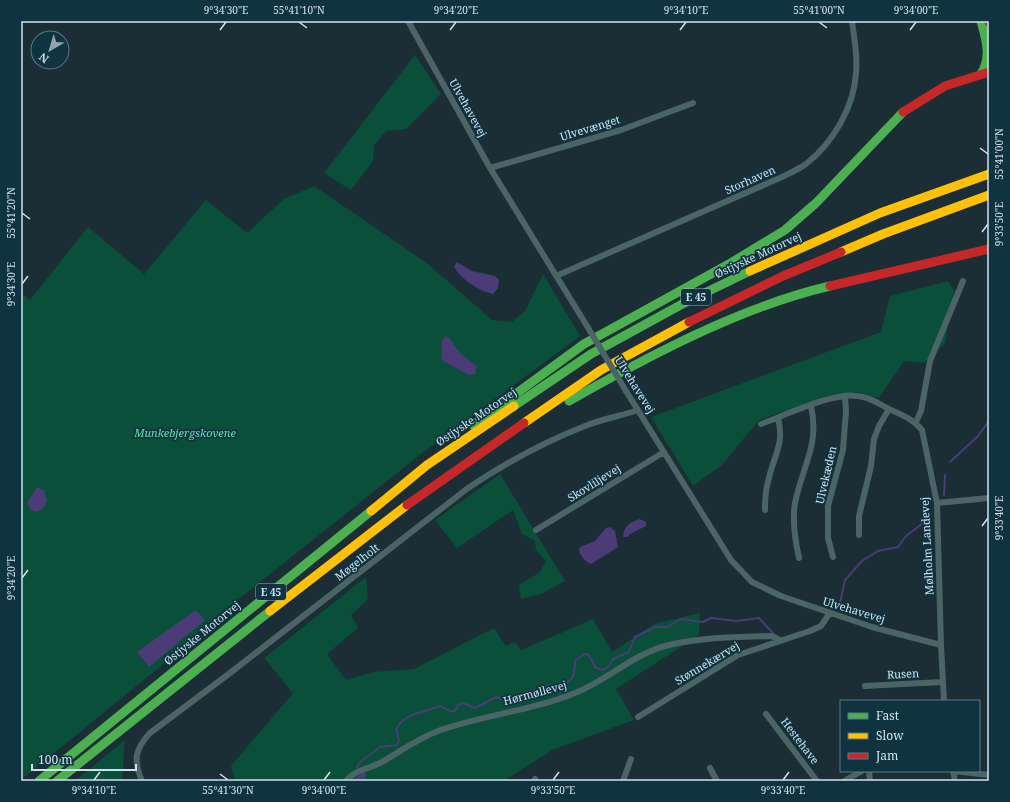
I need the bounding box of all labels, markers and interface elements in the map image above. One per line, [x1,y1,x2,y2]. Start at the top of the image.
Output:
text: 9°34'30"E [204,3,248,17]
text: 55°41'10"N [273,3,325,17]
text: 9°34'20"E [434,3,478,17]
text: 9°34'10"E [664,3,708,17]
text: 55°41'00"N [793,3,845,17]
text: 9°34'00"E [894,3,938,17]
north arrow [30,30,70,70]
text: N [35,49,52,67]
street label: Ulvehavevej [446,76,491,140]
street label: Ulvevænget [558,111,622,144]
text: 55°41'00"N [992,128,1006,180]
street label: Storhaven [722,162,777,197]
text: 55°41'20"N [4,187,18,239]
text: 9°33'50"E [992,202,1006,246]
street label: Østjyske Motorvej [712,228,804,281]
text: 9°34'30"E [4,262,18,306]
road number: E 45 [681,289,711,305]
street label: Ulvehavevej [612,353,659,416]
street label: Østjyske Motorvej [433,384,519,449]
park label: Munkebjergskovene [133,425,236,440]
street label: Ulvekæden [812,444,839,505]
street label: Skovliljevej [564,460,623,505]
street label: Mølholm Landevej [916,496,937,596]
text: 9°33'40"E [992,496,1006,540]
street label: Møgelholt [331,539,382,584]
text: 9°34'20"E [4,556,18,600]
road number: E 45 [256,584,286,600]
street label: Ulvehavevej [821,593,887,626]
street label: Østjyske Motorvej [160,597,243,668]
street label: Stønnekærvej [672,637,742,688]
street label: Rusen [887,665,919,682]
street label: Hørmøllevej [501,677,568,708]
legend [840,700,980,772]
text: Fast [876,707,899,724]
street label: Hestehave [778,714,823,767]
text: Slow [876,727,904,744]
scale bar [32,746,136,772]
text: Jam [875,747,898,764]
text: 100 m [38,751,73,768]
text: 9°34'10"E [72,783,116,797]
text: 55°41'30"N [202,783,254,797]
text: 9°34'00"E [302,783,346,797]
text: 9°33'50"E [531,783,575,797]
text: 9°33'40"E [761,783,805,797]

